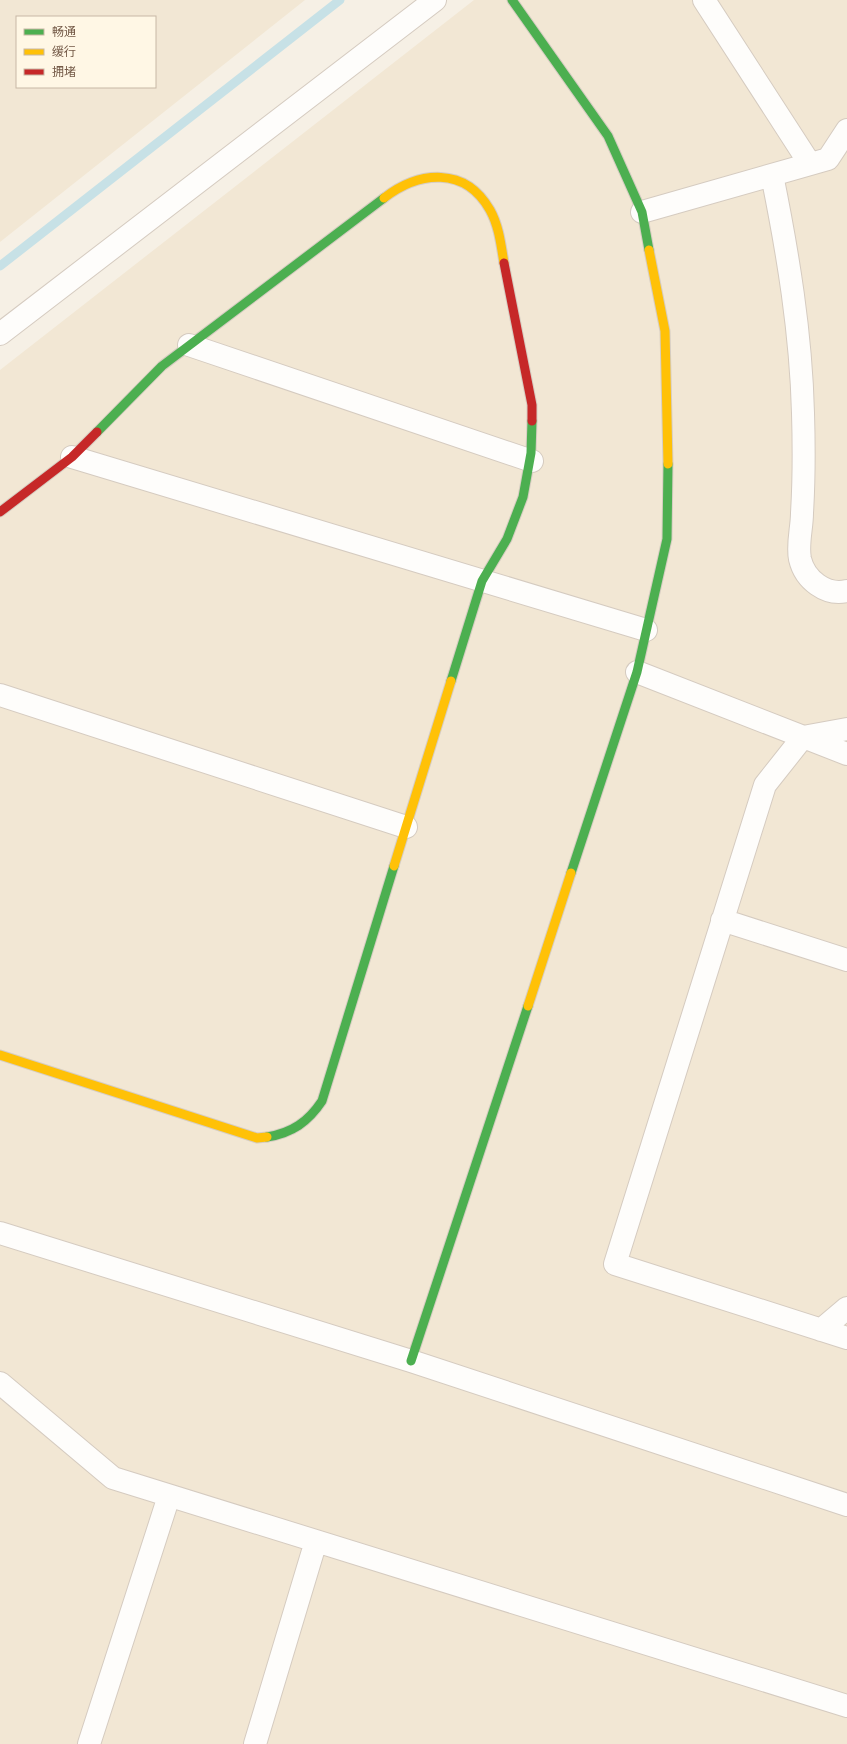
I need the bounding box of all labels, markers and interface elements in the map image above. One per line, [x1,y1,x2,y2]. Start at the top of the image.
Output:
legend [16,16,156,88]
text: 畅通 [52,25,76,39]
text: 缓行 [52,45,76,59]
text: 拥堵 [52,65,76,79]

